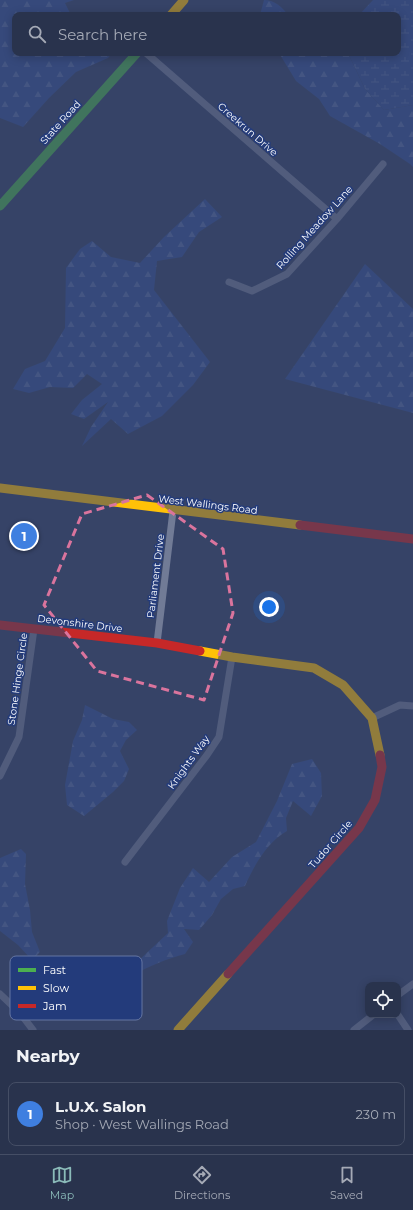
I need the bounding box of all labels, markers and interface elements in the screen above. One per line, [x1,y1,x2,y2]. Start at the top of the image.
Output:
search box [12,12,401,56]
icon: search [26,23,48,45]
text: Search here [58,25,147,44]
street label: State Road [37,98,83,147]
street label: Creekrun Drive [215,100,280,159]
street label: Rolling Meadow Lane [273,183,355,272]
street label: West Wallings Road [158,492,258,517]
pin: 1 [11,521,37,551]
street label: Parliament Drive [144,533,167,619]
your location [259,597,279,617]
street label: Devonshire Drive [37,612,123,635]
street label: Stone Hinge Circle [5,632,30,726]
street label: Knights Way [165,732,213,792]
street label: Tudor Circle [306,817,355,871]
legend [10,956,142,1020]
text: Fast [43,963,67,977]
text: Slow [43,981,69,995]
map controls [365,982,401,1018]
button: locate [365,982,401,1018]
text: Jam [42,999,67,1013]
text: Nearby [16,1046,80,1066]
text: L.U.X. Salon [55,1097,146,1116]
text: 1 [27,1106,33,1122]
text: 230 m [355,1106,396,1122]
text: Shop · West Wallings Road [55,1116,229,1132]
tab: Map [50,1164,74,1202]
tab: Directions [174,1164,230,1202]
tab: Saved [330,1164,363,1202]

